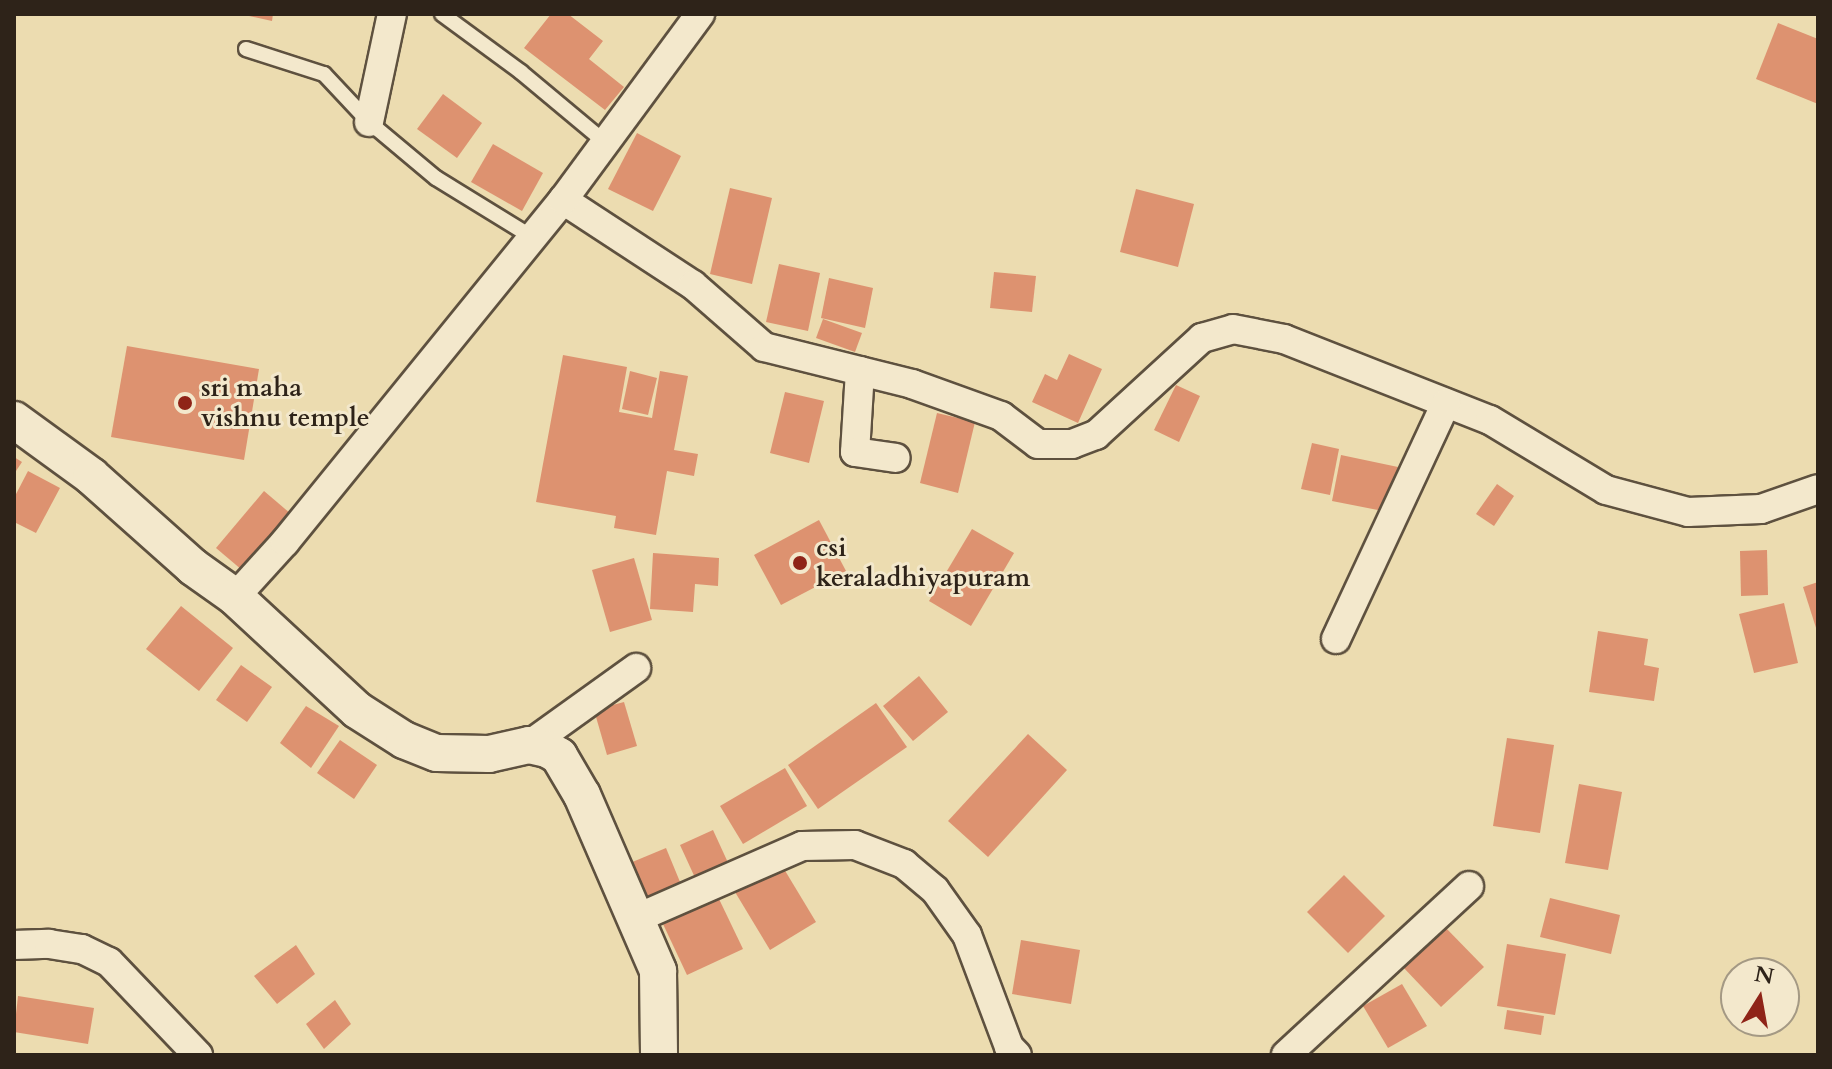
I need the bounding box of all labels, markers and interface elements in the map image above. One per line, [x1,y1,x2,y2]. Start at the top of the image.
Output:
place label: sri maha vishnu temple [201,372,370,434]
marker: sri maha vishnu temple [176,394,194,412]
place label: csi keraladhiyapuram [816,532,1030,594]
marker: csi keraladhiyapuram [791,554,809,572]
north arrow [1720,957,1800,1037]
text: N [1752,959,1776,992]

